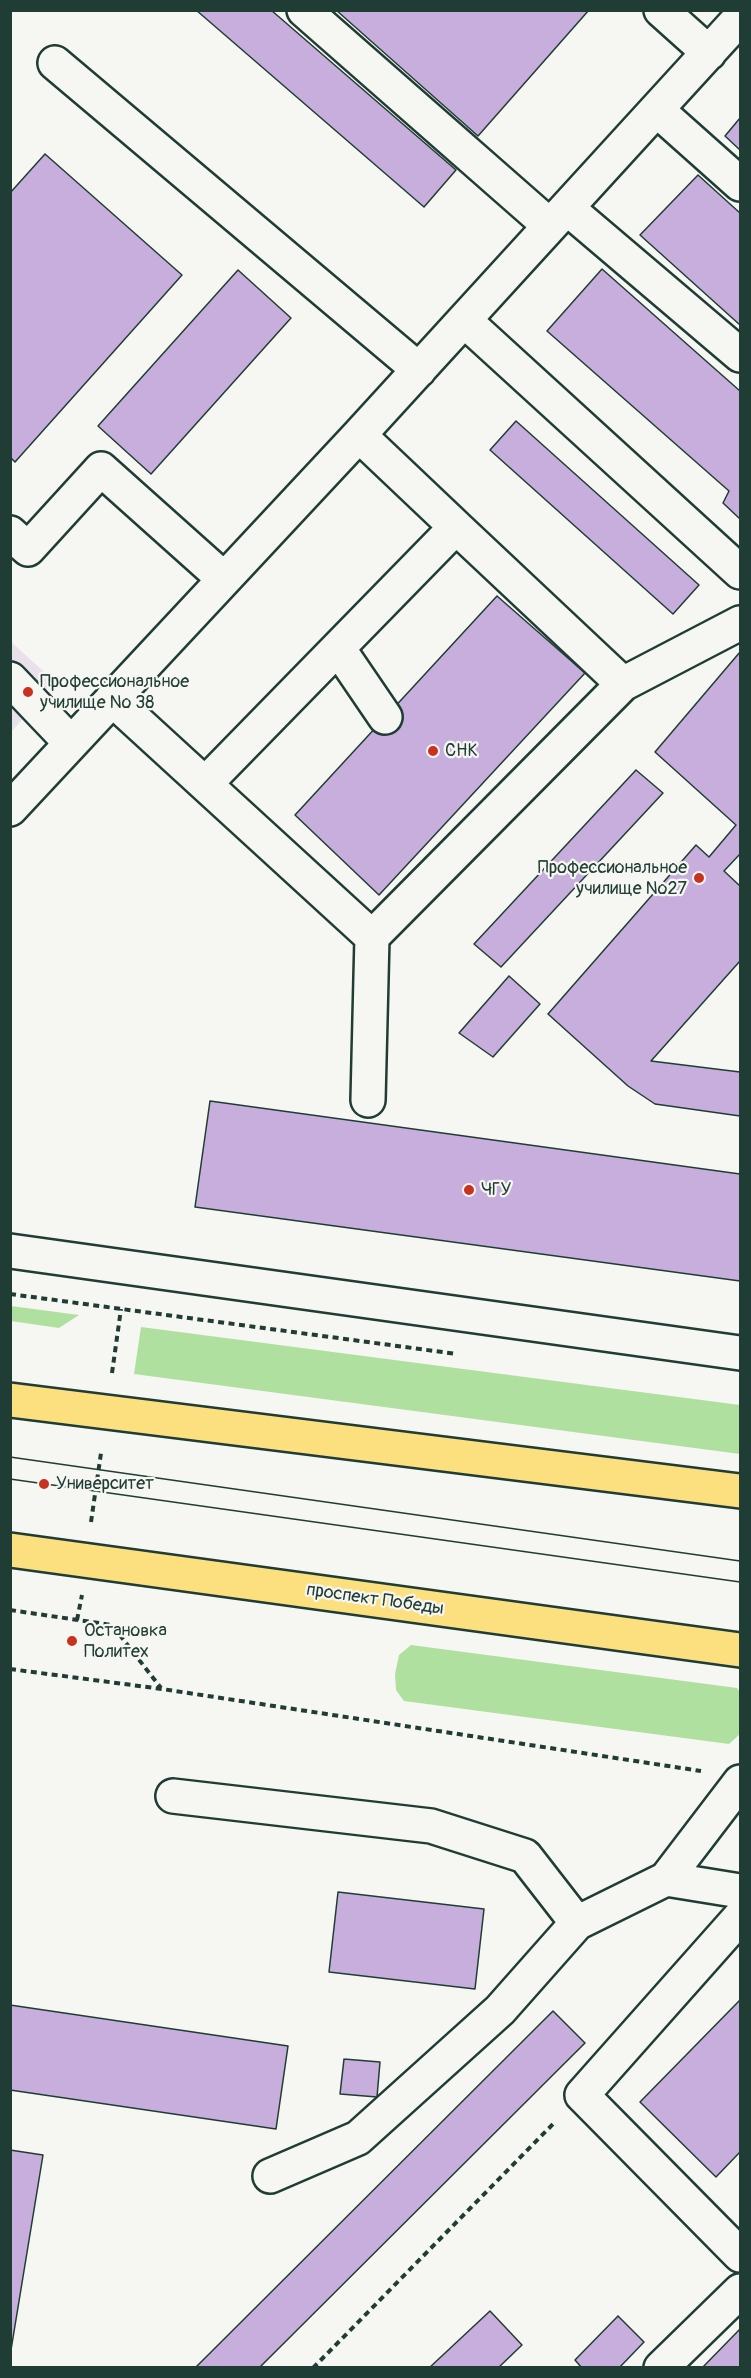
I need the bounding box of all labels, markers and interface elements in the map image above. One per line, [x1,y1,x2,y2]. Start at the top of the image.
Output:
place label: Профессиональное училище № 38 [40,671,189,714]
marker: Профессиональное училище № 38 [21,685,35,699]
place label: СНК [445,740,478,762]
marker: СНК [426,744,440,758]
place label: Профессиональное училище №27 [538,857,687,900]
marker: Профессиональное училище №27 [692,871,706,885]
place label: ЧГУ [481,1179,511,1201]
marker: ЧГУ [462,1183,476,1197]
place label: Университет [56,1473,154,1495]
marker: Университет [37,1477,51,1491]
street label: проспект Победы [305,1580,445,1620]
place label: Остановка Политех [84,1620,167,1662]
marker: Остановка Политех [65,1634,79,1648]

